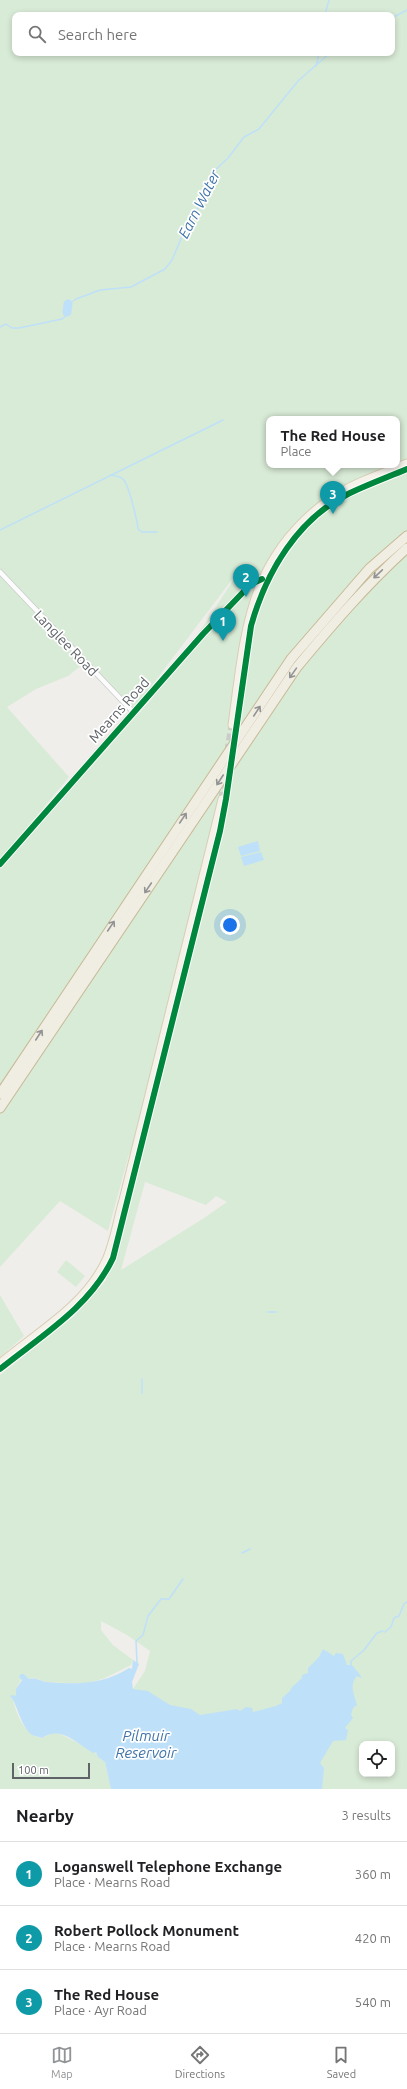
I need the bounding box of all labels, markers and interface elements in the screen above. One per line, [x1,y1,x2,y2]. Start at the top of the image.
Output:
search box [12,12,395,56]
icon: search [26,23,48,45]
text: Search here [58,26,137,43]
water label: Earn Water [175,166,224,241]
popup [266,416,400,468]
text: The Red House [280,427,386,444]
text: Place [280,444,312,458]
pin: 3 [320,481,346,514]
pin: 2 [233,564,259,597]
one-way arrow [373,570,383,579]
street label: Langlee Road [31,607,101,679]
pin: 1 [210,608,236,641]
one-way arrow [289,667,297,678]
street label: Mearns Road [86,674,152,746]
one-way arrow [253,706,261,717]
one-way arrow [216,774,224,785]
one-way arrow [179,813,187,824]
one-way arrow [144,882,152,893]
your location [220,915,240,935]
one-way arrow [107,921,115,932]
one-way arrow [35,1030,43,1041]
water label: Pilmuir Reservoir [116,1727,178,1761]
map controls [359,1741,395,1777]
button: locate [359,1741,395,1777]
scale bar [12,1761,90,1780]
text: 100 m [18,1764,49,1776]
text: Nearby [16,1806,74,1825]
text: 3 results [341,1808,391,1822]
text: Loganswell Telephone Exchange [54,1858,282,1875]
text: 1 [25,1867,33,1881]
text: 360 m [355,1867,391,1881]
text: Place · Mearns Road [54,1875,170,1889]
text: Robert Pollock Monument [54,1922,239,1939]
text: 2 [25,1931,33,1945]
text: 420 m [355,1931,391,1945]
text: Place · Mearns Road [54,1939,170,1953]
text: The Red House [54,1986,159,2003]
text: 3 [25,1995,33,2009]
text: 540 m [355,1995,391,2009]
text: Place · Ayr Road [54,2003,147,2017]
tab: Map [51,2044,73,2080]
tab: Directions [175,2044,225,2080]
tab: Saved [327,2044,356,2080]

